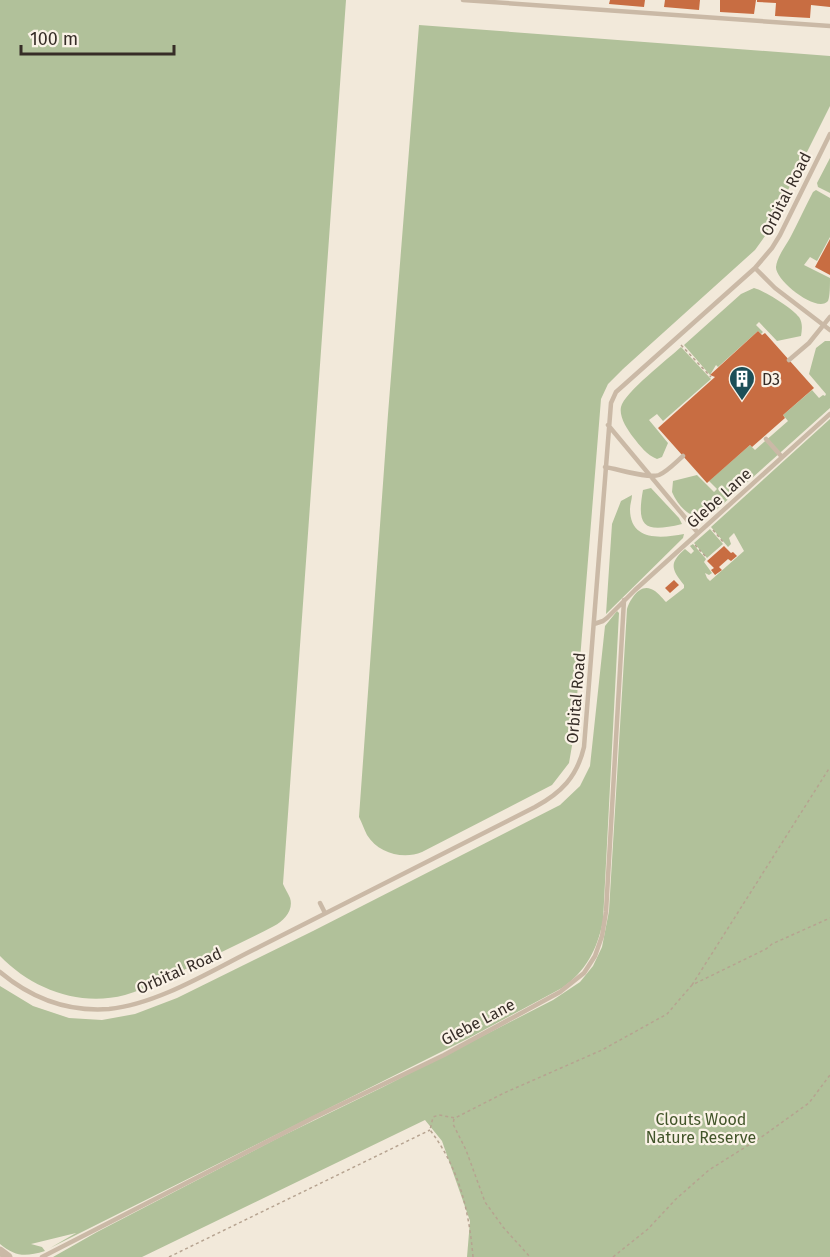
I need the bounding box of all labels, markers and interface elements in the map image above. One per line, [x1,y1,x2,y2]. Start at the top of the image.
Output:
scale bar [21,18,174,56]
text: 100 m [30,28,78,50]
street label: Orbital Road [757,149,815,239]
building icon: D3 [727,364,757,402]
place label: D3 [762,370,780,389]
street label: Glebe Lane [683,464,755,532]
street label: Orbital Road [563,652,589,744]
street label: Orbital Road [133,944,225,998]
street label: Glebe Lane [438,995,518,1049]
park label: Clouts Wood Nature Reserve [646,1110,756,1147]

